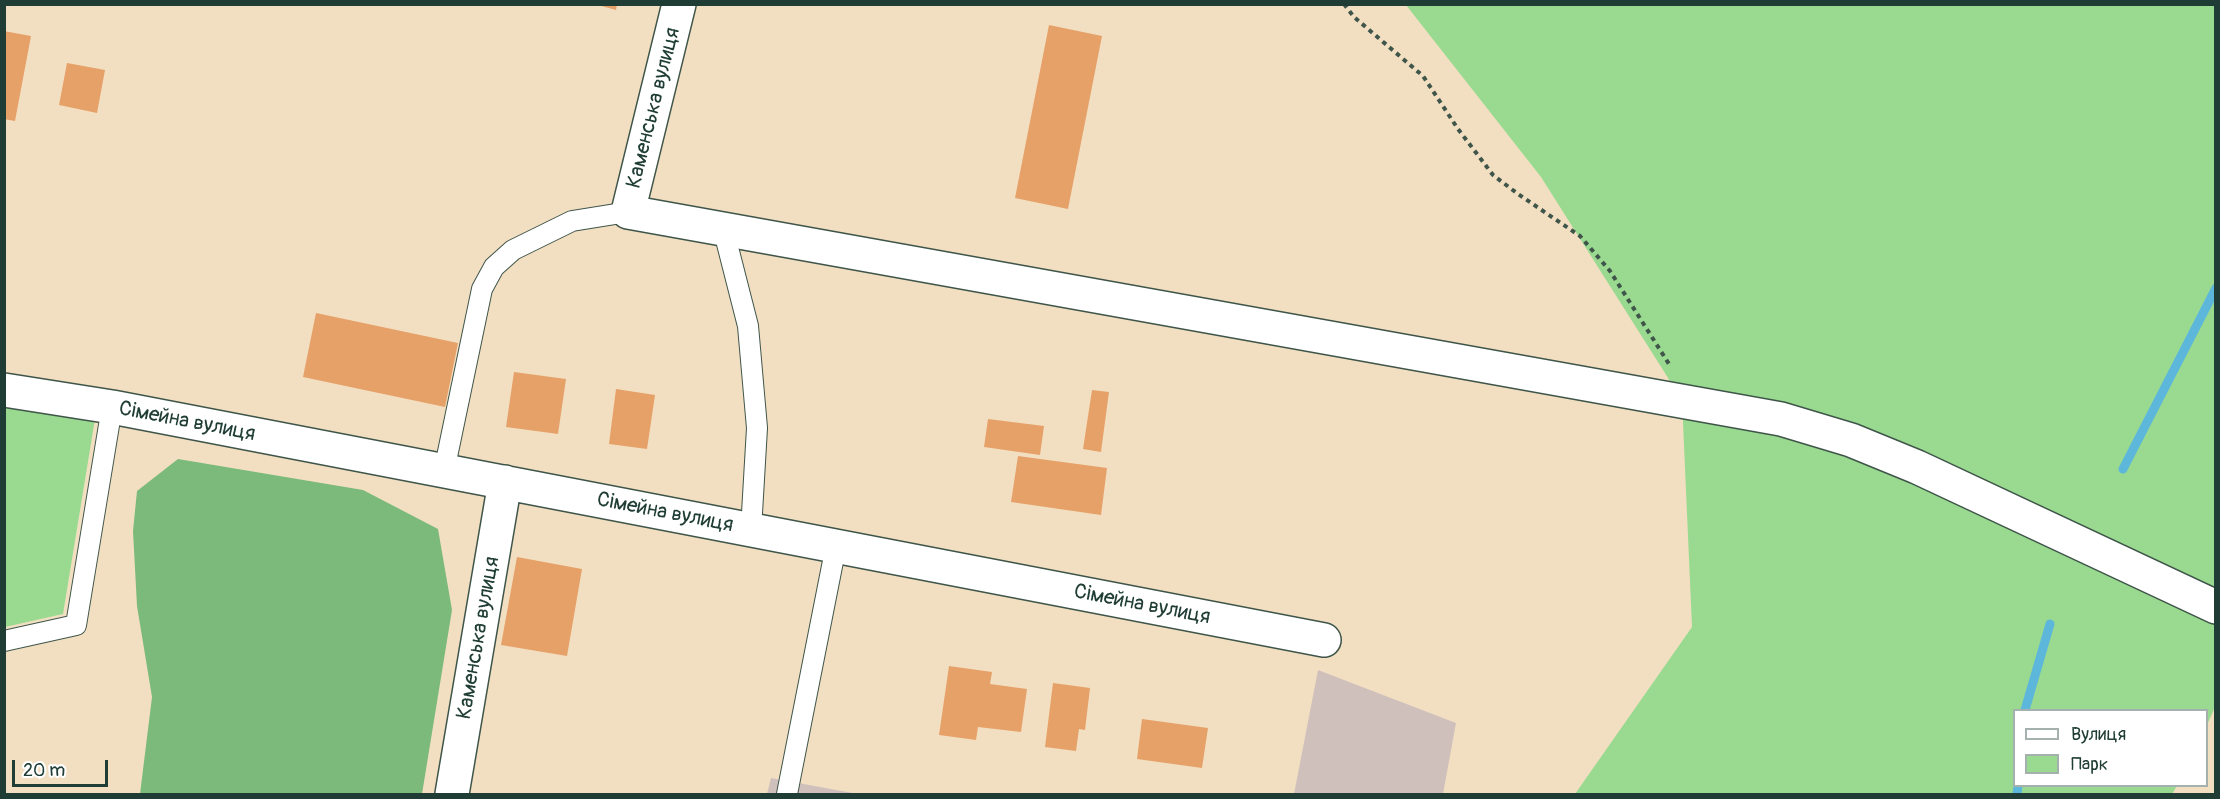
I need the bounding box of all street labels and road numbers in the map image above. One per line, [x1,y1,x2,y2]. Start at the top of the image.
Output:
street label: Каменська вулиця [622,25,686,191]
street label: Сімейна вулиця [117,396,257,448]
street label: Сімейна вулиця [595,487,735,539]
street label: Каменська вулиця [452,555,506,721]
street label: Сімейна вулиця [1072,579,1212,631]

